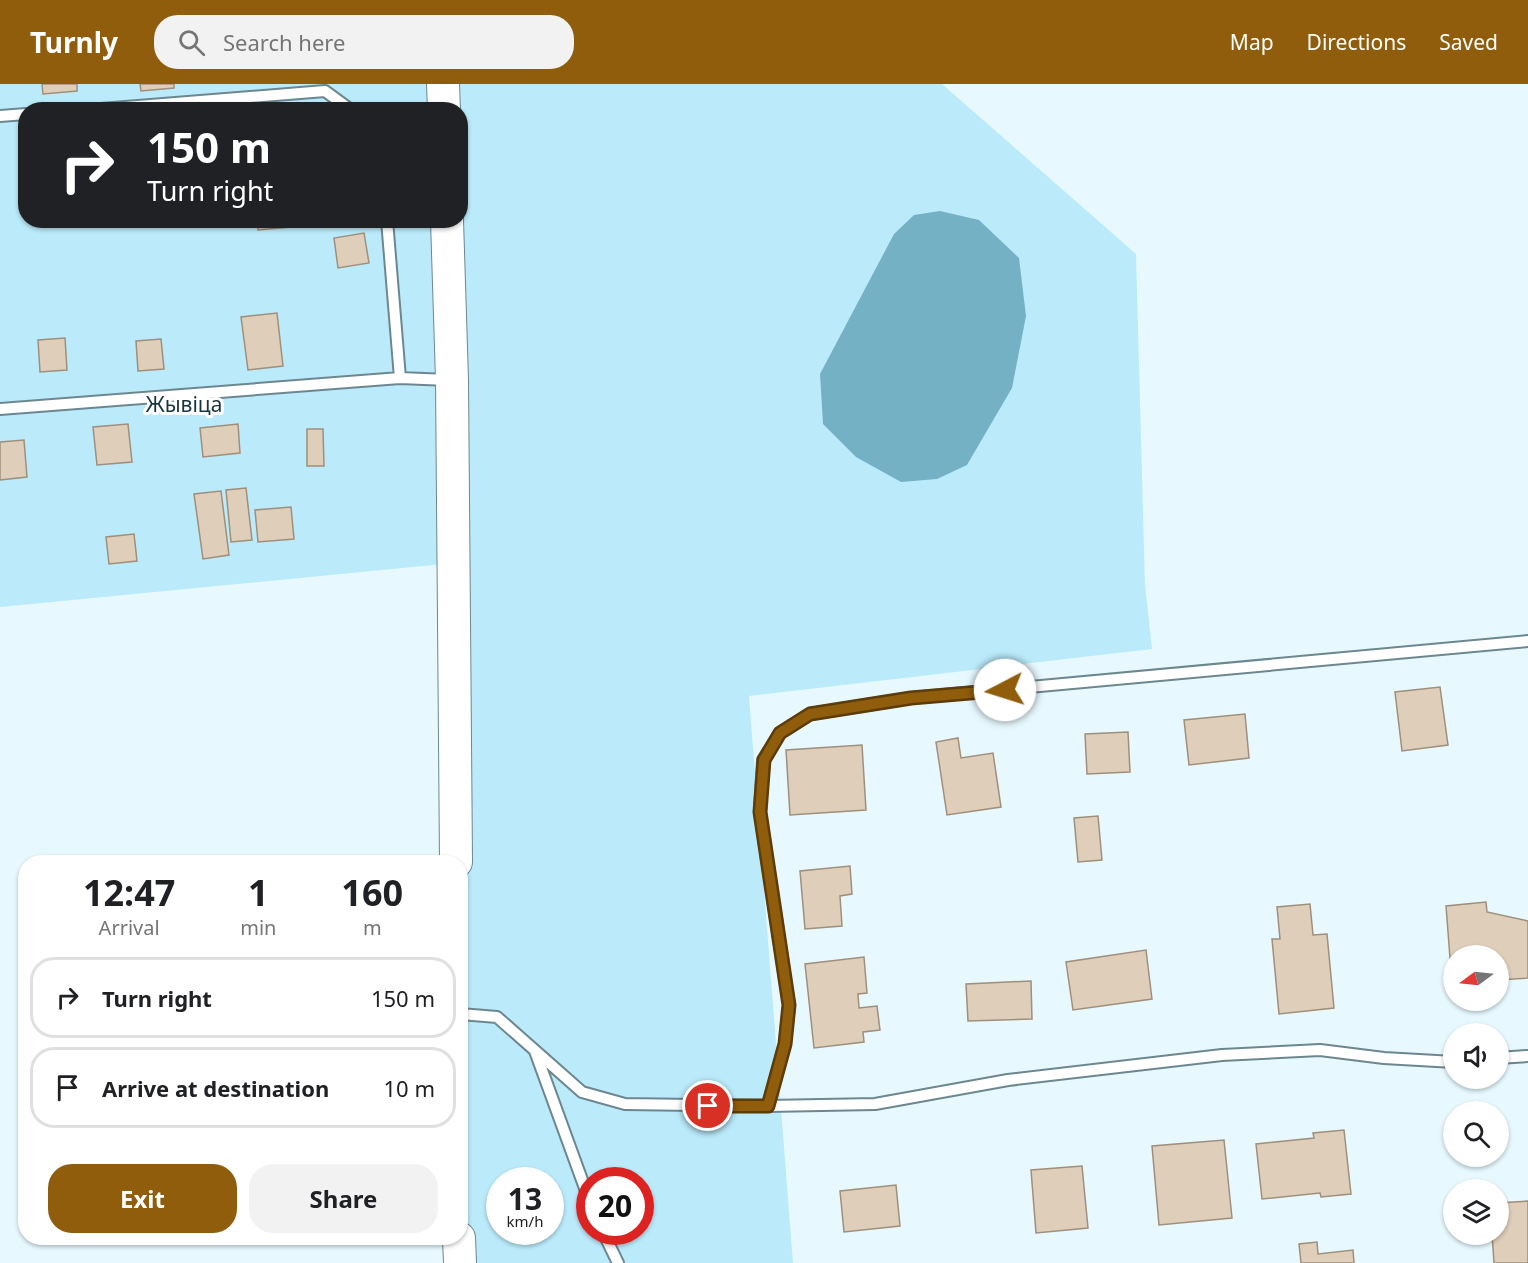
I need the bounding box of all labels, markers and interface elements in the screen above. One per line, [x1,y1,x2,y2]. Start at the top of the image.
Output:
search box [154,15,574,69]
text: Turnly [30,23,118,61]
icon: search [175,26,208,59]
text: Search here [223,27,345,57]
text: Map [1230,28,1274,56]
text: Directions [1307,28,1406,56]
text: Saved [1439,28,1498,56]
text: 150 m [147,118,271,175]
icon: right [48,126,126,204]
text: Turn right [147,172,273,209]
park label: Жывіца [146,390,222,418]
position arrow [973,658,1037,722]
text: 12:47 [83,868,175,917]
text: 1 [248,868,269,917]
text: 160 [341,868,403,917]
text: Arrival [99,914,160,941]
text: min [240,914,276,941]
text: m [363,914,382,941]
north arrow [1443,945,1509,1011]
map controls [1443,945,1509,1245]
icon: right [51,981,84,1014]
text: Turn right [102,983,212,1013]
text: 150 m [371,983,435,1013]
button: sound [1443,1023,1509,1089]
icon: arrive [51,1071,84,1104]
text: Arrive at destination [102,1073,329,1103]
text: 10 m [384,1073,435,1103]
pin [682,1080,733,1131]
icon: arrive [691,1089,724,1122]
button: search [1443,1101,1509,1167]
button: Exit [48,1164,237,1233]
button: Share [249,1164,438,1233]
speed limit sign: 20 [576,1167,654,1245]
text: 13 [508,1178,542,1219]
button: layers [1443,1179,1509,1245]
text: km/h [507,1211,543,1231]

